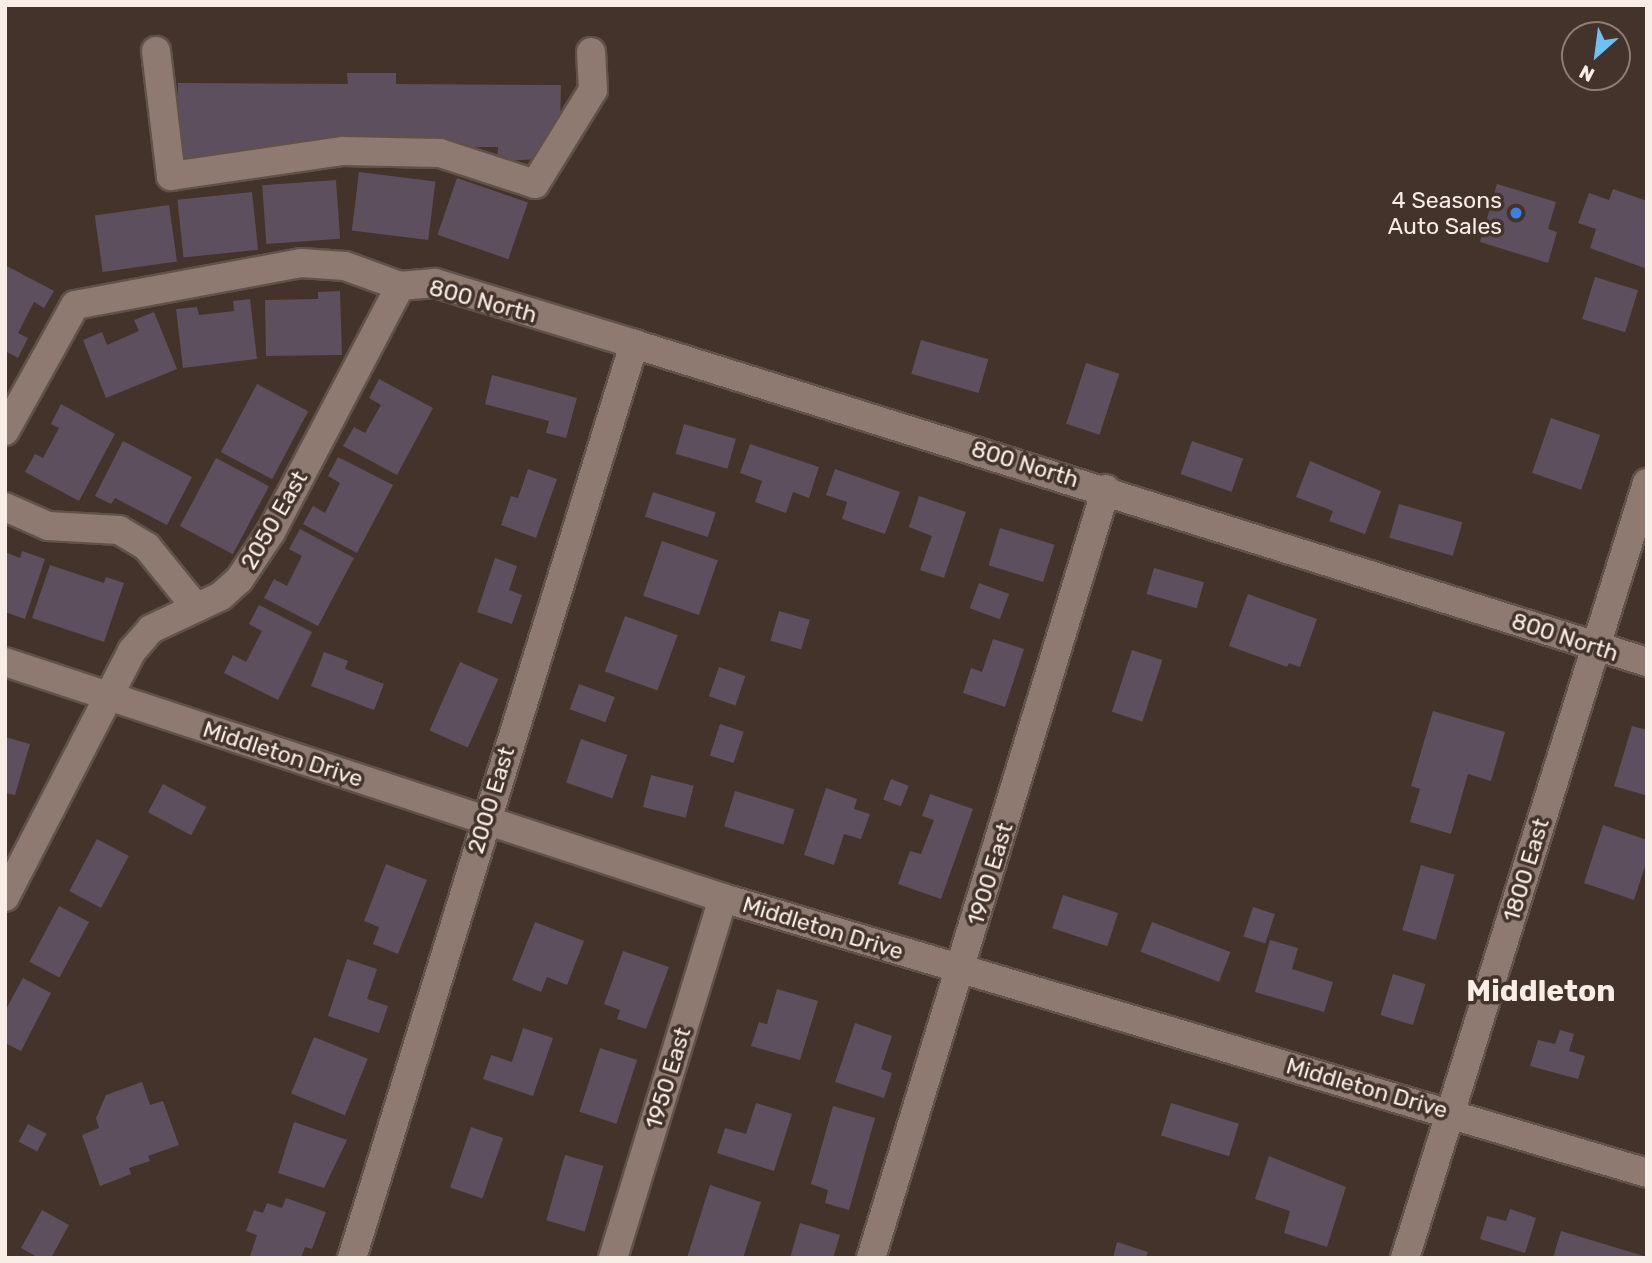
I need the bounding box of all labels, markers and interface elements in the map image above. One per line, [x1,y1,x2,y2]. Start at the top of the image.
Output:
north arrow [1561,21,1631,91]
text: N [1575,60,1598,87]
place label: 4 Seasons Auto Sales [1388,186,1502,240]
marker: 4 Seasons Auto Sales [1508,205,1524,221]
street label: 800 North [426,273,540,329]
street label: 800 North [968,435,1082,493]
street label: 2050 East [235,466,313,574]
street label: 800 North [1508,607,1622,667]
street label: Middleton Drive [199,715,367,793]
street label: 2000 East [462,743,520,857]
street label: 1800 East [1497,815,1555,925]
street label: 1900 East [961,819,1019,929]
street label: Middleton Drive [739,890,907,966]
district label: Middleton [1466,973,1616,1009]
street label: 1950 East [639,1024,697,1132]
street label: Middleton Drive [1283,1052,1451,1124]

